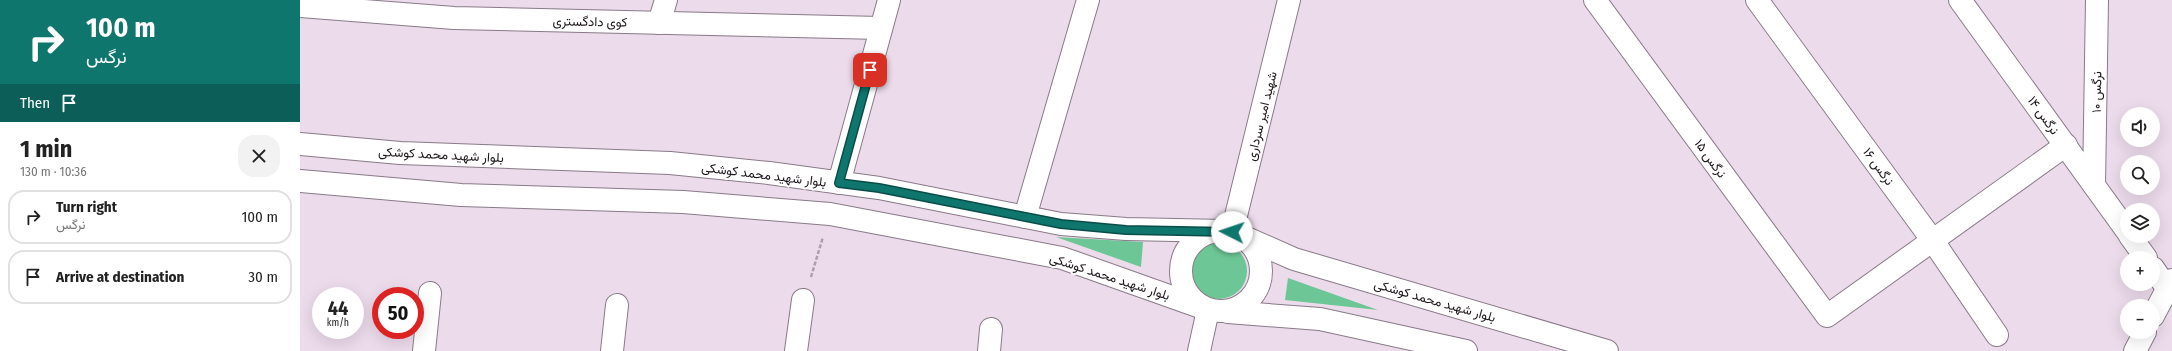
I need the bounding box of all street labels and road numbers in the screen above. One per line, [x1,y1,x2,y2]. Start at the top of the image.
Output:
street label: کوی دادگستری [552,13,628,31]
street label: شهید امیر سرداری [1243,70,1281,163]
street label: نرگس ۱۰ [2089,71,2105,113]
street label: نرگس ۱۴ [2024,93,2063,138]
street label: نرگس ۱۵ [1691,136,1730,181]
street label: بلوار شهید محمد کوشکی [378,144,504,166]
street label: نرگس ۱۶ [1859,145,1897,189]
street label: بلوار شهید محمد کوشکی [700,159,827,191]
street label: بلوار شهید محمد کوشکی [1047,250,1172,304]
street label: بلوار شهید محمد کوشکی [1372,276,1498,326]

